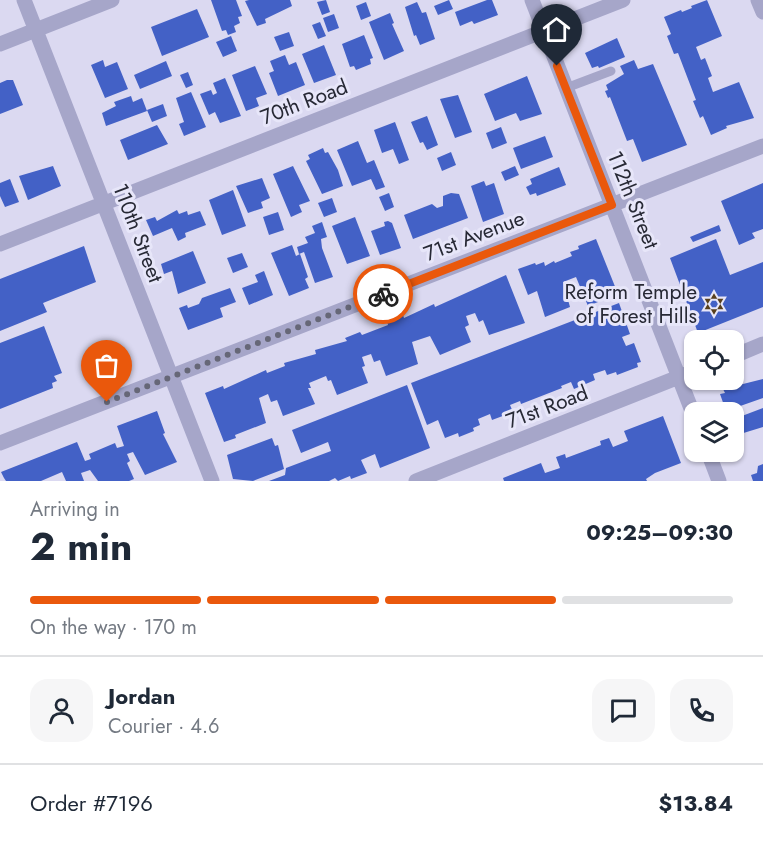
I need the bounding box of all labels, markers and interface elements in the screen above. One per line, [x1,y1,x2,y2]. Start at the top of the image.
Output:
pin [531,4,582,66]
icon: home [540,13,573,46]
street label: 70th Road [256,72,352,132]
street label: 112th Street [600,146,666,254]
street label: 110th Street [105,179,171,287]
street label: 71st Avenue [419,203,529,269]
courier [353,264,413,324]
place label: Reform Temple of Forest Hills [565,277,697,331]
icon: bike [367,278,400,311]
synagogue icon: Reform Temple of Forest Hills [702,292,726,316]
map controls [684,330,744,462]
button: locate [684,330,744,390]
pin [81,340,132,402]
icon: bag [90,349,123,382]
street label: 71st Road [502,378,592,436]
button: layers [684,402,744,462]
text: Arriving in [30,495,120,524]
text: 09:25–09:30 [586,516,733,548]
text: 2 min [30,518,132,575]
text: On the way · 170 m [30,613,197,642]
button: person [30,679,93,742]
button: chat [592,679,655,742]
button: phone [670,679,733,742]
text: Jordan [108,680,175,712]
text: Courier · 4.6 [108,712,220,741]
text: Order #7196 [30,787,153,819]
text: $13.84 [659,787,733,819]

